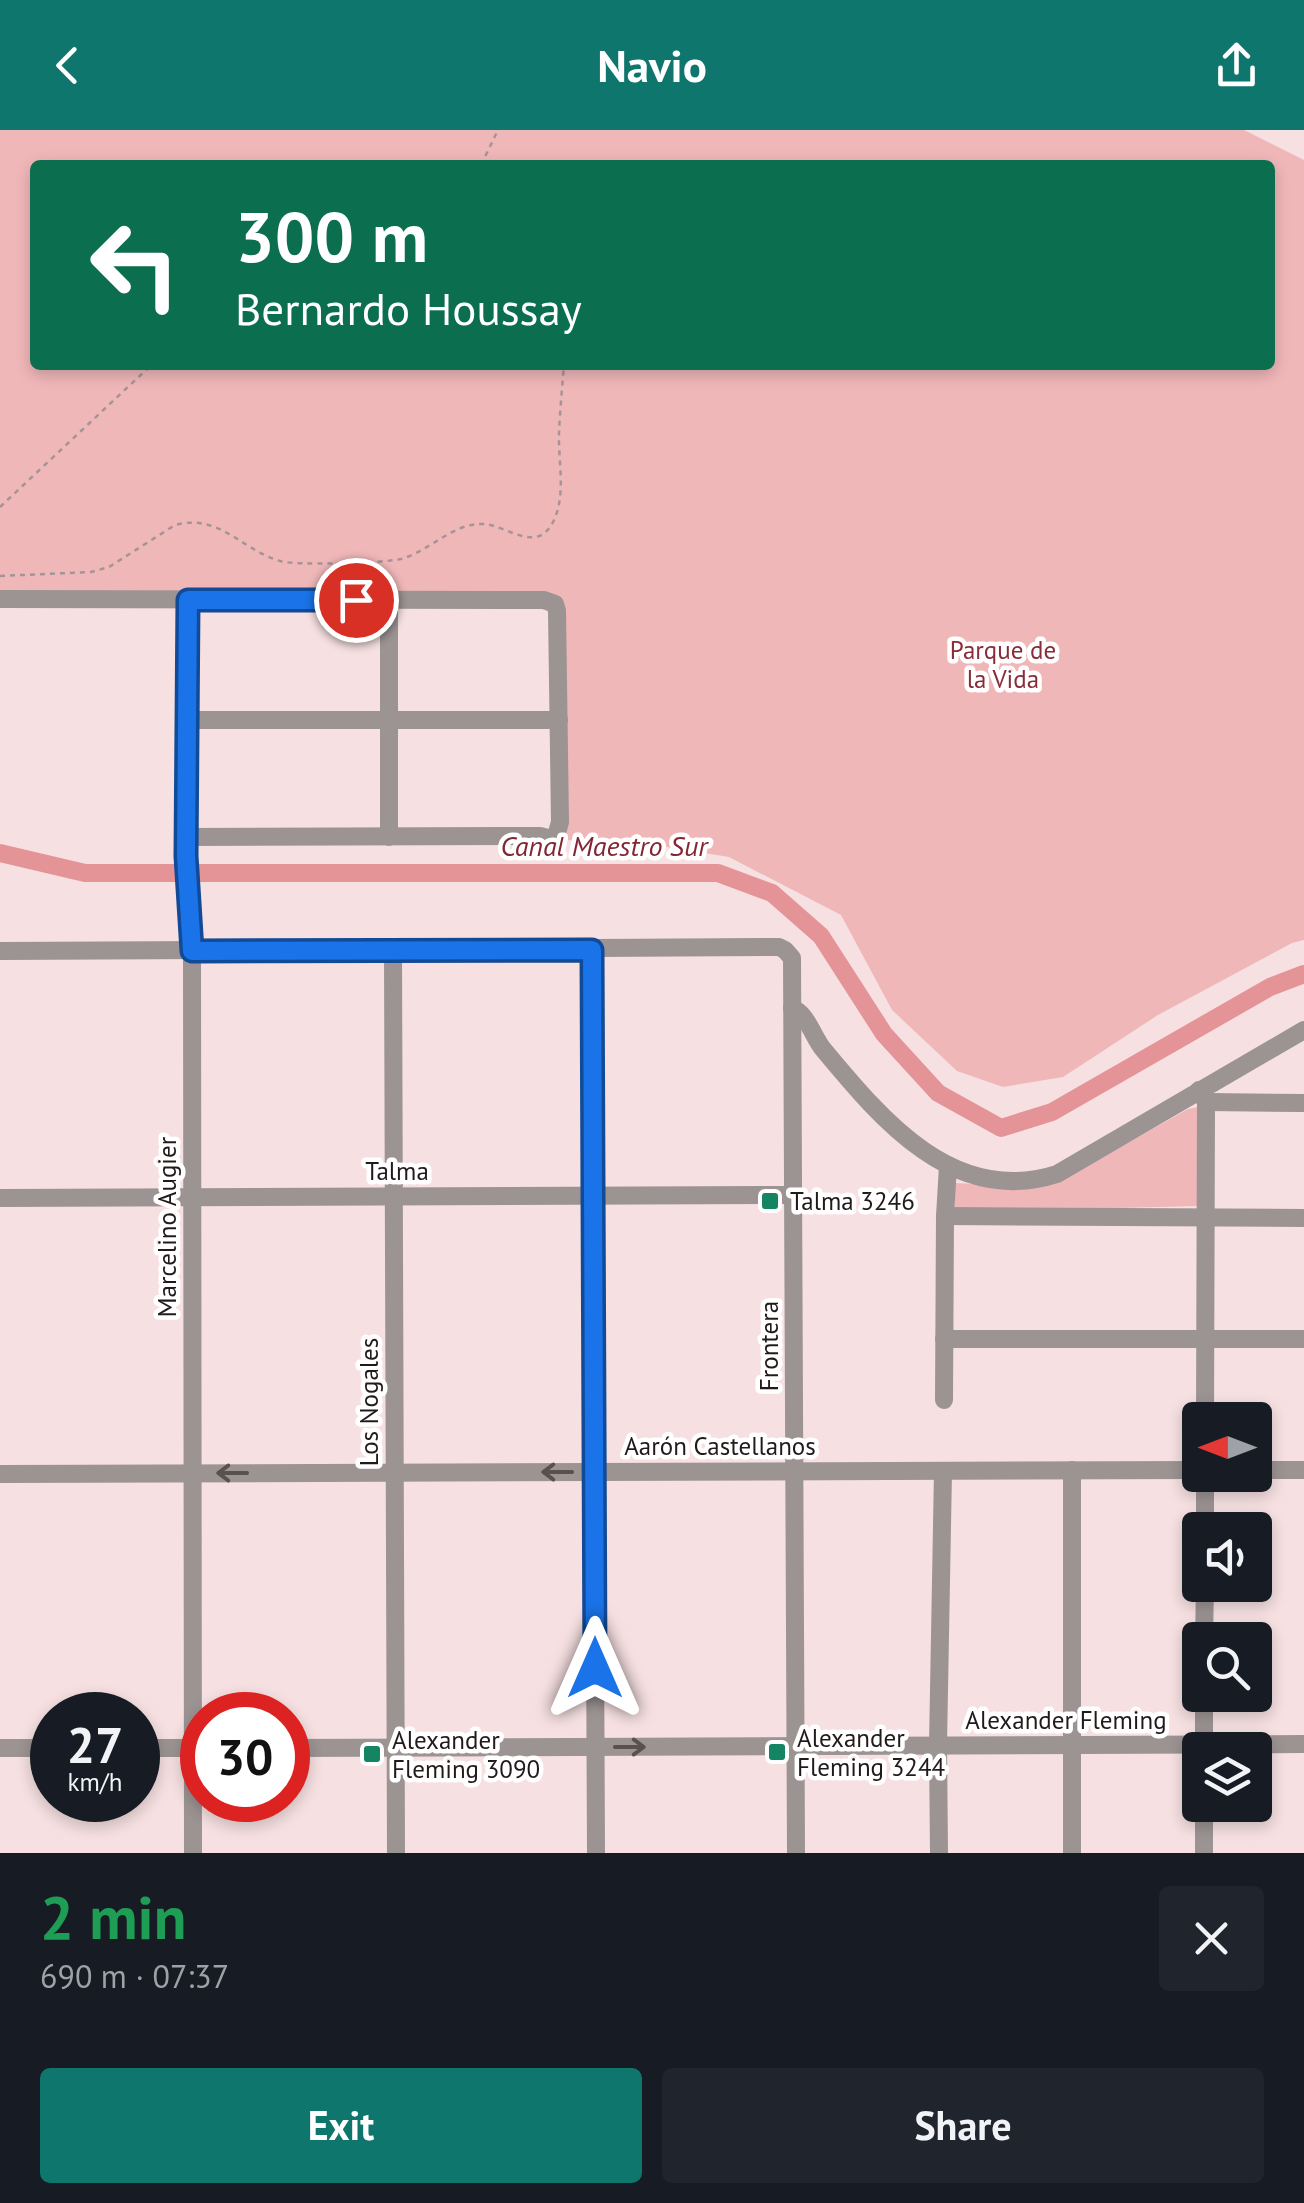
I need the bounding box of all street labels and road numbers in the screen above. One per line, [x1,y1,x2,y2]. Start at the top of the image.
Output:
street label: Marcelino Augier [151,1136,183,1317]
street label: Talma [365,1155,429,1187]
street label: Frontera [753,1301,785,1391]
street label: Los Nogales [353,1338,385,1466]
street label: Aarón Castellanos [624,1430,816,1462]
street label: Alexander Fleming [965,1704,1167,1736]

